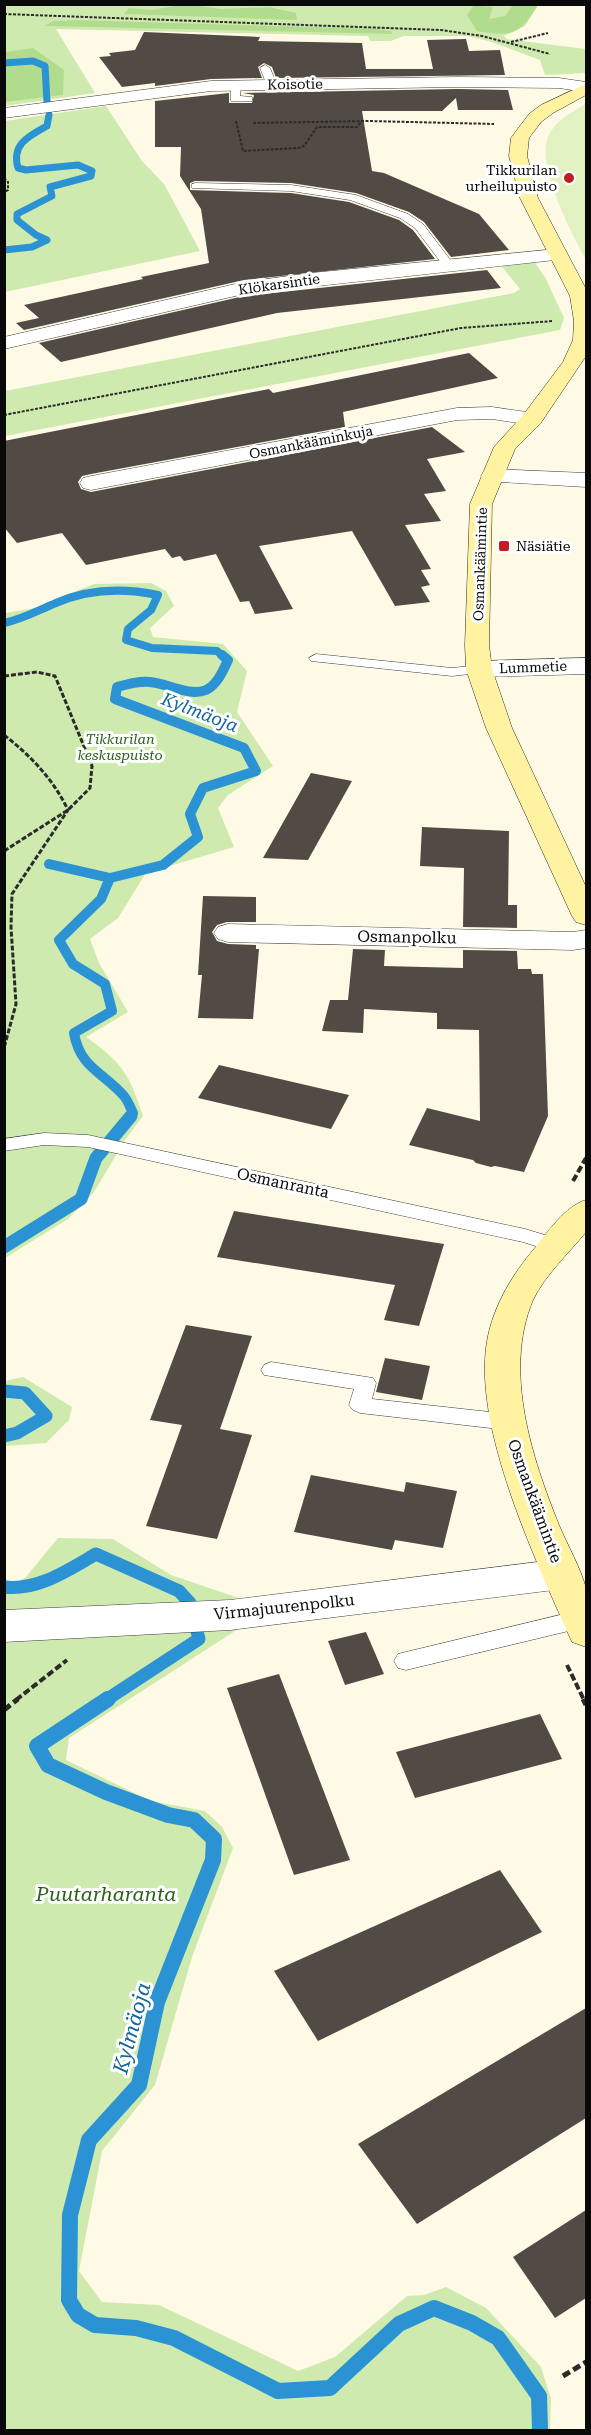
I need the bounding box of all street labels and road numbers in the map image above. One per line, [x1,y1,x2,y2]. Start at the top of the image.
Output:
street label: Koisotie [267,76,323,92]
street label: Klökarsintie [237,270,321,298]
street label: Osmankääminkuja [248,422,375,462]
street label: Osmankäämintie [470,506,490,621]
street label: Lummetie [499,658,568,676]
street label: Osmanpolku [357,927,457,947]
street label: Osmanranta [235,1164,331,1202]
street label: Osmankäämintie [504,1437,566,1566]
street label: Virmajuurenpolku [213,1590,355,1624]

